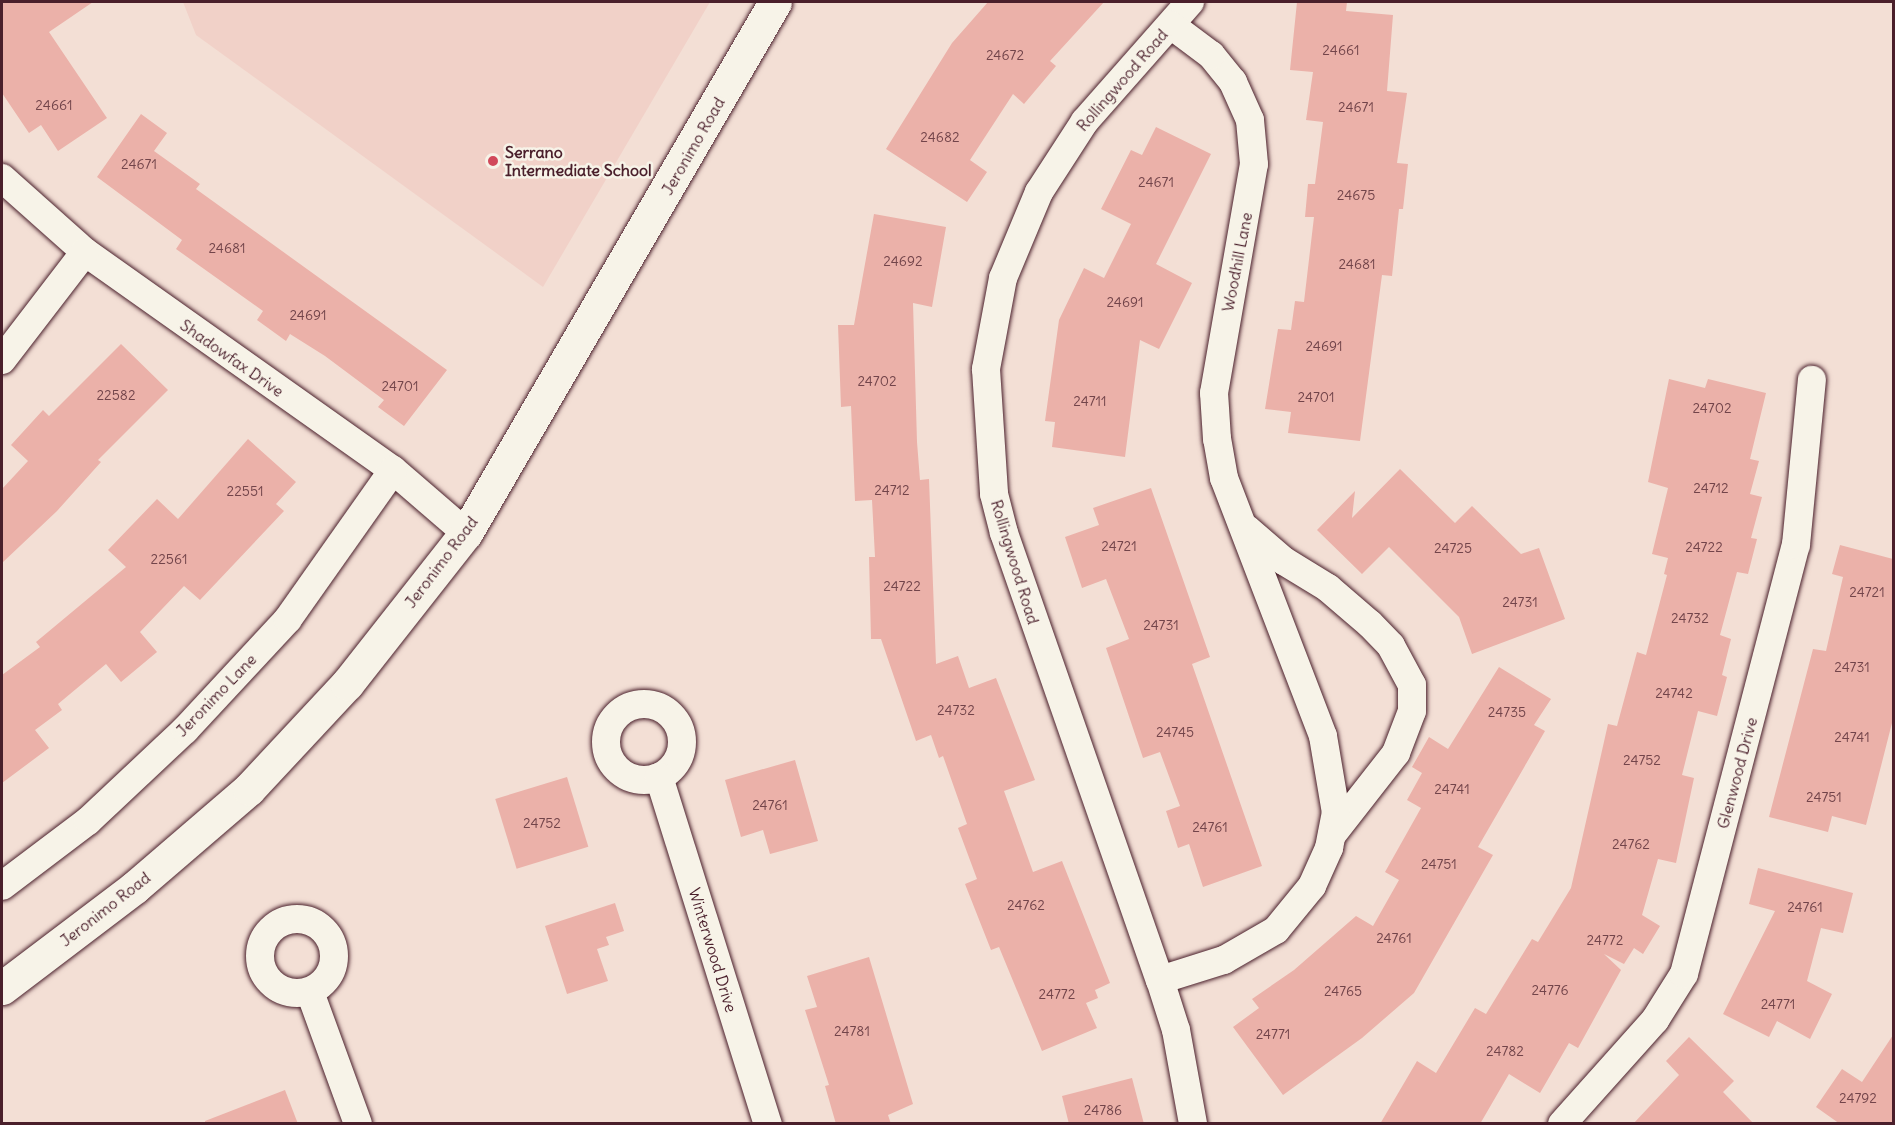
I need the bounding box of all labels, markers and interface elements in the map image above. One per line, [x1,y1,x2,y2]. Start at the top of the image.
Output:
street label: Rollingwood Road [1072,25,1172,135]
house number: 24661 [1322,42,1360,58]
house number: 24672 [986,47,1024,63]
street label: Jeronimo Road [657,94,729,198]
house number: 24661 [35,97,73,113]
house number: 24671 [1338,99,1374,115]
house number: 24682 [920,129,960,145]
place label: Serrano Intermediate School [505,142,652,180]
marker: Serrano Intermediate School [486,154,500,168]
house number: 24671 [121,156,157,172]
house number: 24671 [1138,174,1174,190]
house number: 24675 [1337,187,1375,203]
street label: Woodhill Lane [1218,211,1256,313]
house number: 24681 [208,240,246,256]
house number: 24692 [883,253,923,269]
house number: 24681 [1338,256,1376,272]
house number: 24691 [1106,294,1144,310]
house number: 24691 [289,307,327,323]
street label: Shadowfax Drive [177,315,287,401]
house number: 24691 [1305,338,1343,354]
house number: 24702 [857,373,897,389]
house number: 24701 [381,378,419,394]
house number: 22582 [96,387,136,403]
house number: 24701 [1297,389,1335,405]
house number: 24711 [1073,393,1107,409]
house number: 24702 [1692,400,1732,416]
house number: 24712 [1693,480,1729,496]
house number: 24712 [874,482,910,498]
house number: 22551 [226,483,264,499]
street label: Rollingwood Road [987,497,1043,627]
street label: Jeronimo Road [400,513,482,611]
house number: 24721 [1101,538,1137,554]
house number: 24722 [1685,539,1723,555]
house number: 24725 [1434,540,1472,556]
house number: 22561 [150,551,188,567]
house number: 24722 [883,578,921,594]
house number: 24721 [1849,584,1885,600]
house number: 24731 [1502,594,1538,610]
house number: 24732 [1671,610,1709,626]
house number: 24731 [1143,617,1179,633]
street label: Jeronimo Lane [172,650,260,740]
house number: 24731 [1834,659,1870,675]
house number: 24742 [1655,685,1693,701]
house number: 24732 [937,702,975,718]
house number: 24735 [1488,704,1526,720]
street label: Glenwood Drive [1713,715,1761,831]
house number: 24745 [1156,724,1194,740]
house number: 24741 [1834,729,1870,745]
house number: 24752 [1623,752,1661,768]
house number: 24741 [1434,781,1470,797]
house number: 24751 [1806,789,1842,805]
house number: 24761 [752,797,788,813]
house number: 24752 [523,815,561,831]
house number: 24761 [1192,819,1228,835]
house number: 24762 [1612,836,1650,852]
house number: 24751 [1421,856,1457,872]
street label: Jeronimo Road [56,868,154,950]
street label: Winterwood Drive [685,885,741,1015]
house number: 24762 [1007,897,1045,913]
house number: 24761 [1787,899,1823,915]
house number: 24761 [1376,930,1412,946]
house number: 24772 [1587,932,1623,948]
house number: 24776 [1531,982,1569,998]
house number: 24765 [1324,983,1362,999]
house number: 24772 [1039,986,1075,1002]
house number: 24771 [1761,996,1795,1012]
house number: 24781 [834,1023,870,1039]
house number: 24771 [1256,1026,1290,1042]
house number: 24782 [1486,1043,1524,1059]
house number: 24792 [1839,1090,1877,1106]
house number: 24786 [1084,1102,1122,1118]

